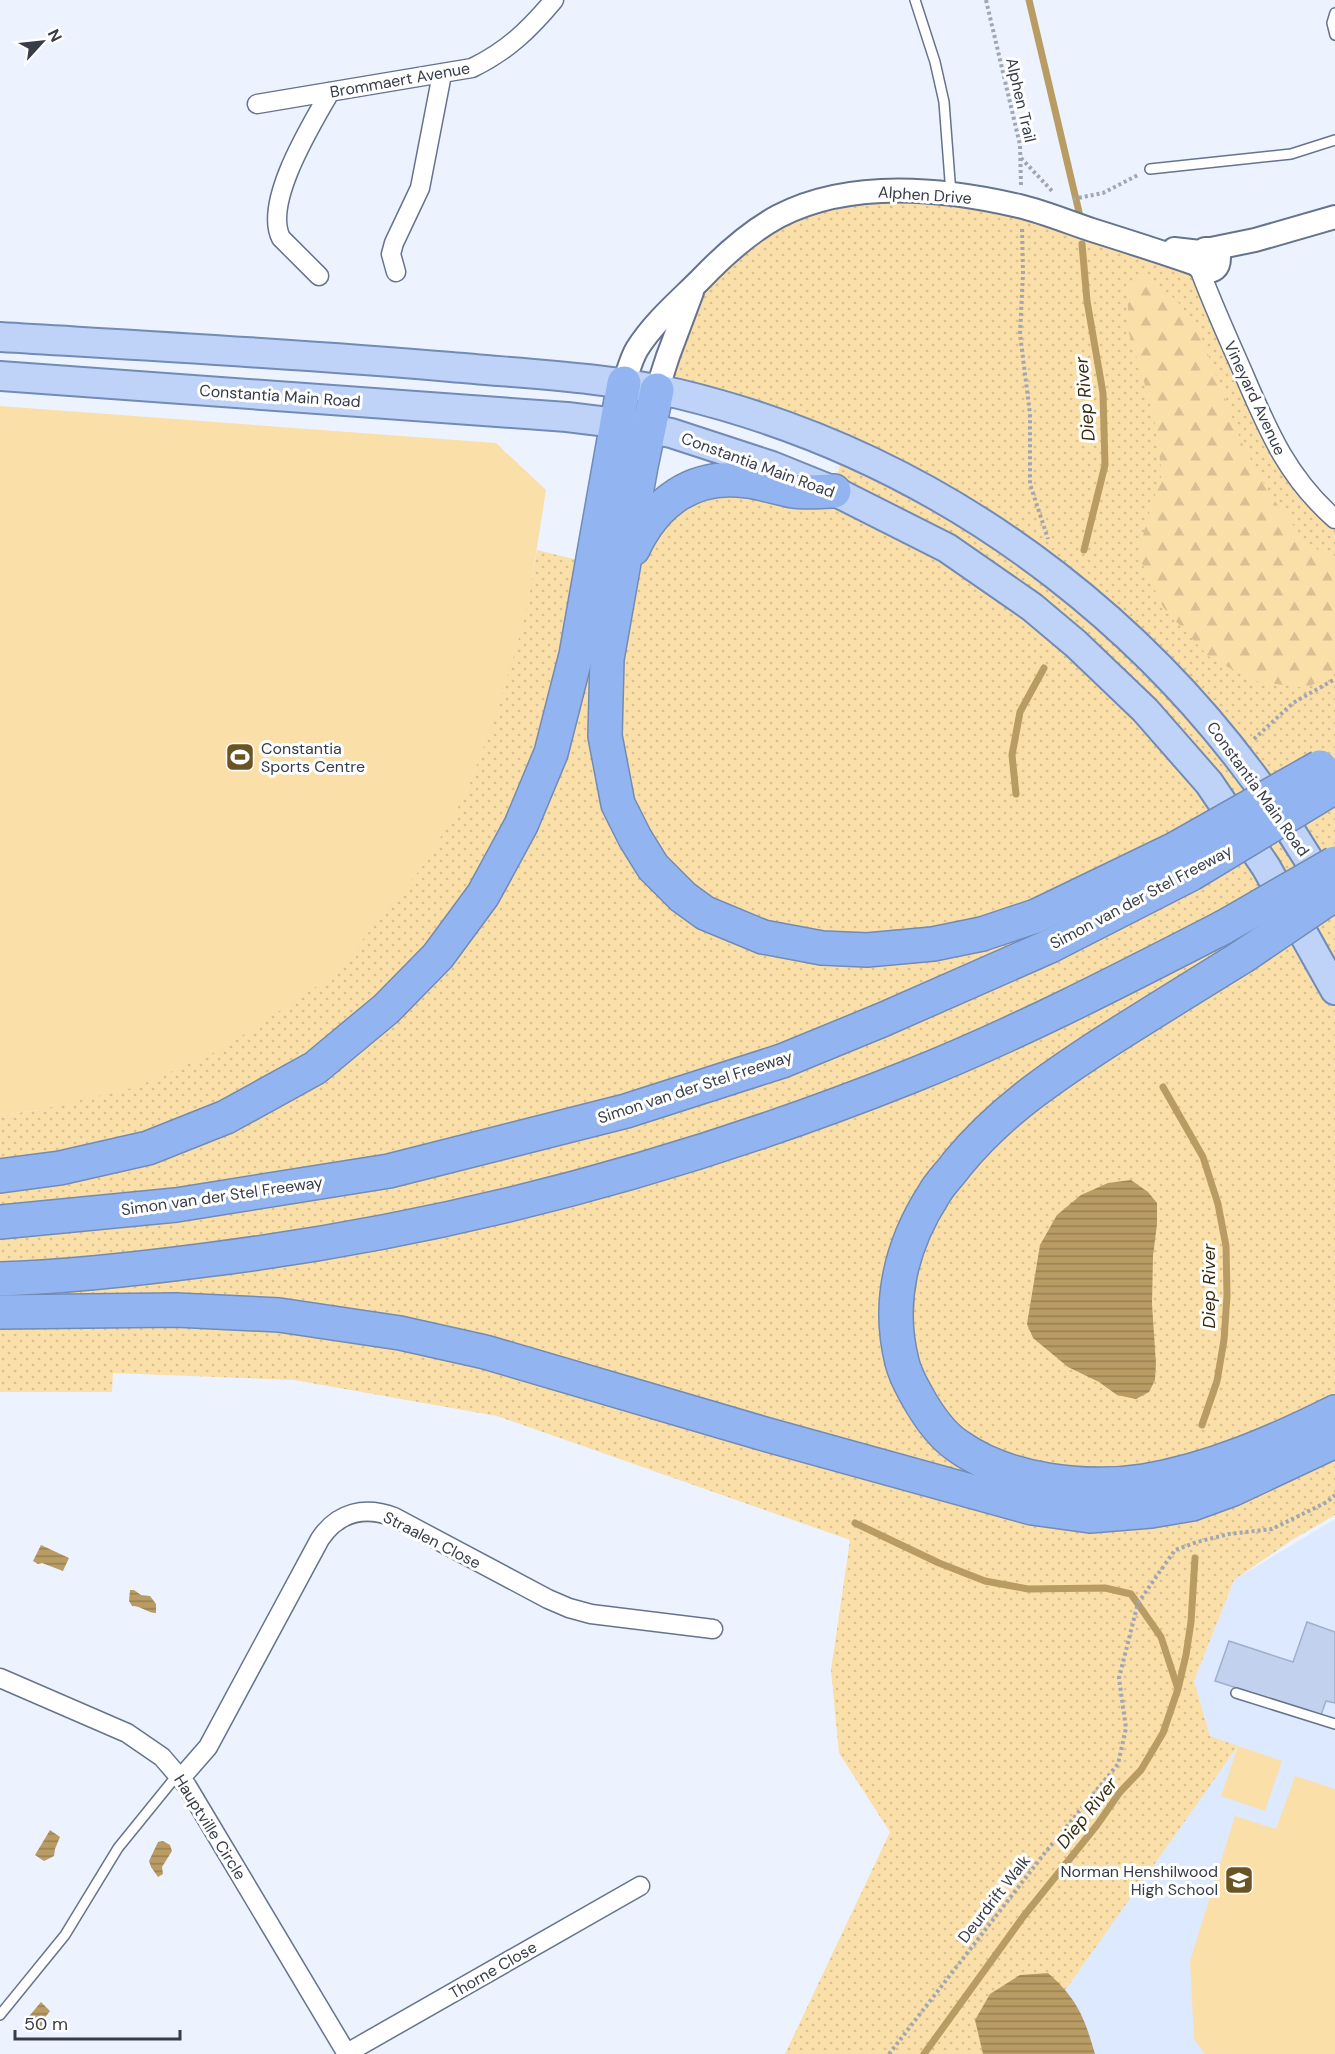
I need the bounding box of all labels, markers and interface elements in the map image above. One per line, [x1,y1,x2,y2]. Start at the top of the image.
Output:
north arrow [12,12,72,72]
text: N [43,25,67,45]
street label: Alphen Trail [1001,56,1041,144]
street label: Brommaert Avenue [328,57,472,103]
street label: Alphen Drive [877,181,973,209]
street label: Vineyard Avenue [1219,337,1291,459]
water label: Diep River [1069,354,1101,442]
street label: Constantia Main Road [199,380,361,412]
street label: Constantia Main Road [678,427,838,503]
street label: Constantia Main Road [1202,717,1314,861]
place label: Constantia Sports Centre [261,738,365,777]
sports icon: Constantia Sports Centre [224,741,256,773]
street label: Simon van der Stel Freeway [1046,840,1236,954]
street label: Simon van der Stel Freeway [595,1046,795,1128]
street label: Simon van der Stel Freeway [120,1171,324,1221]
water label: Diep River [1197,1242,1221,1328]
street label: Straalen Close [380,1506,484,1574]
street label: Hauptville Circle [169,1770,251,1884]
water label: Diep River [1051,1772,1124,1853]
street label: Deurdrift Walk [953,1851,1035,1947]
place label: Norman Henshilwood High School [1060,1861,1218,1900]
school or university icon: Norman Henshilwood High School [1223,1864,1255,1896]
street label: Thorne Close [445,1936,541,2004]
scale bar [15,2003,180,2041]
text: 50 m [24,2012,68,2036]

